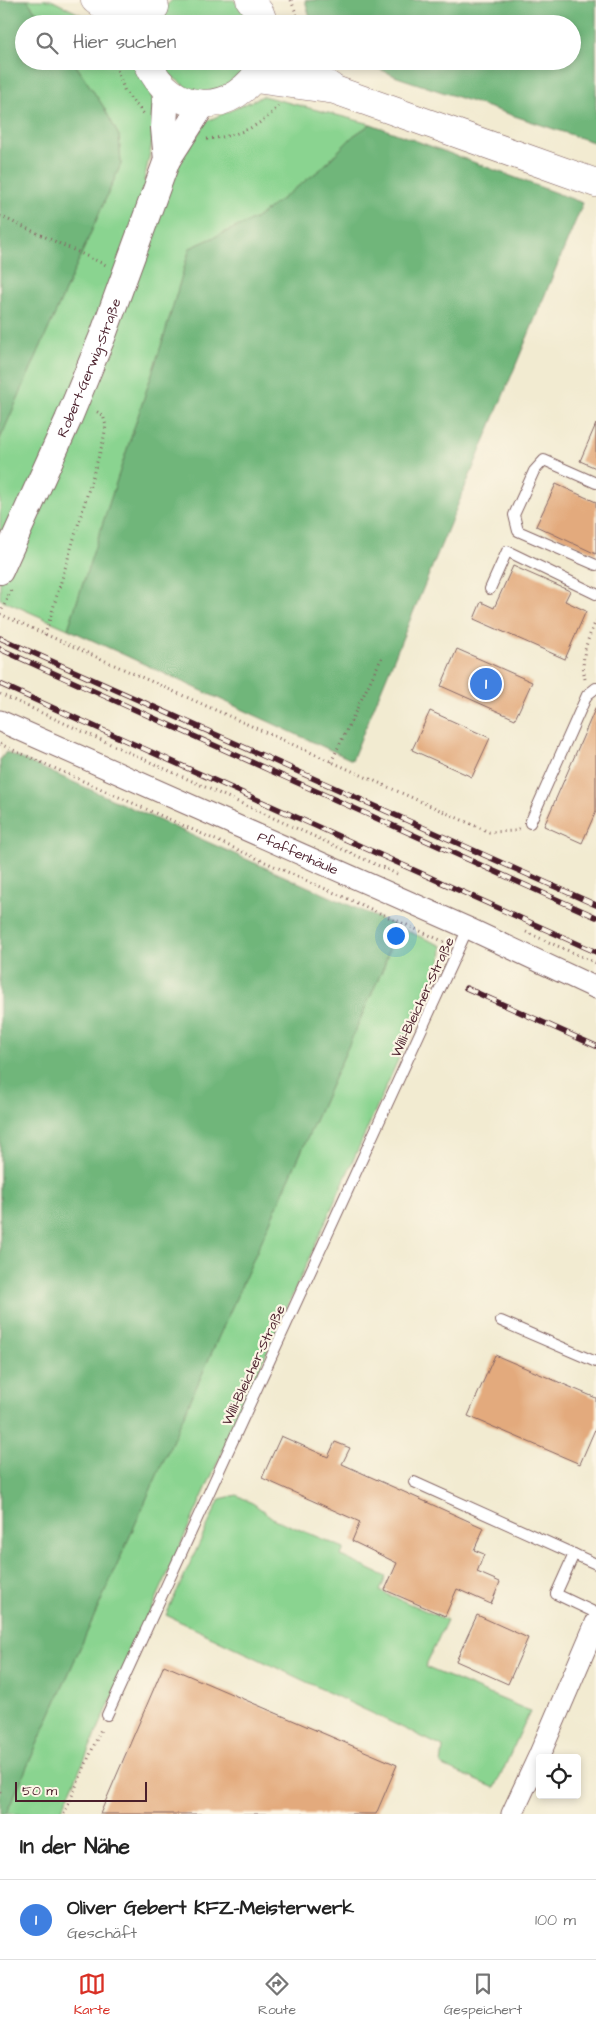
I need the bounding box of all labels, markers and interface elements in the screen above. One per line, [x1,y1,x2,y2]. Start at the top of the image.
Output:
search box [15,15,581,70]
icon: search [33,29,61,57]
text: Hier suchen [73,29,176,56]
street label: Robert-Gerwig-Straße [53,295,127,441]
pin: 1 [470,665,502,703]
street label: Pfaffenhäule [254,827,342,881]
your location [383,923,409,949]
street label: Willi-Bleicher-Straße [386,934,460,1061]
street label: Willi-Bleicher-Straße [217,1302,291,1429]
map controls [536,1754,581,1799]
button: locate [536,1754,581,1799]
scale bar [15,1779,148,1802]
text: 50 m [22,1781,57,1801]
text: In der Nähe [20,1832,130,1861]
text: Oliver Gebert KFZ-Meisterwerk [67,1895,354,1922]
text: 1 [35,1909,37,1931]
text: 100 m [535,1909,576,1931]
text: Geschäft [67,1922,137,1944]
tab: Karte [74,1970,110,2020]
tab: Route [258,1970,296,2020]
tab: Gespeichert [444,1970,522,2020]

